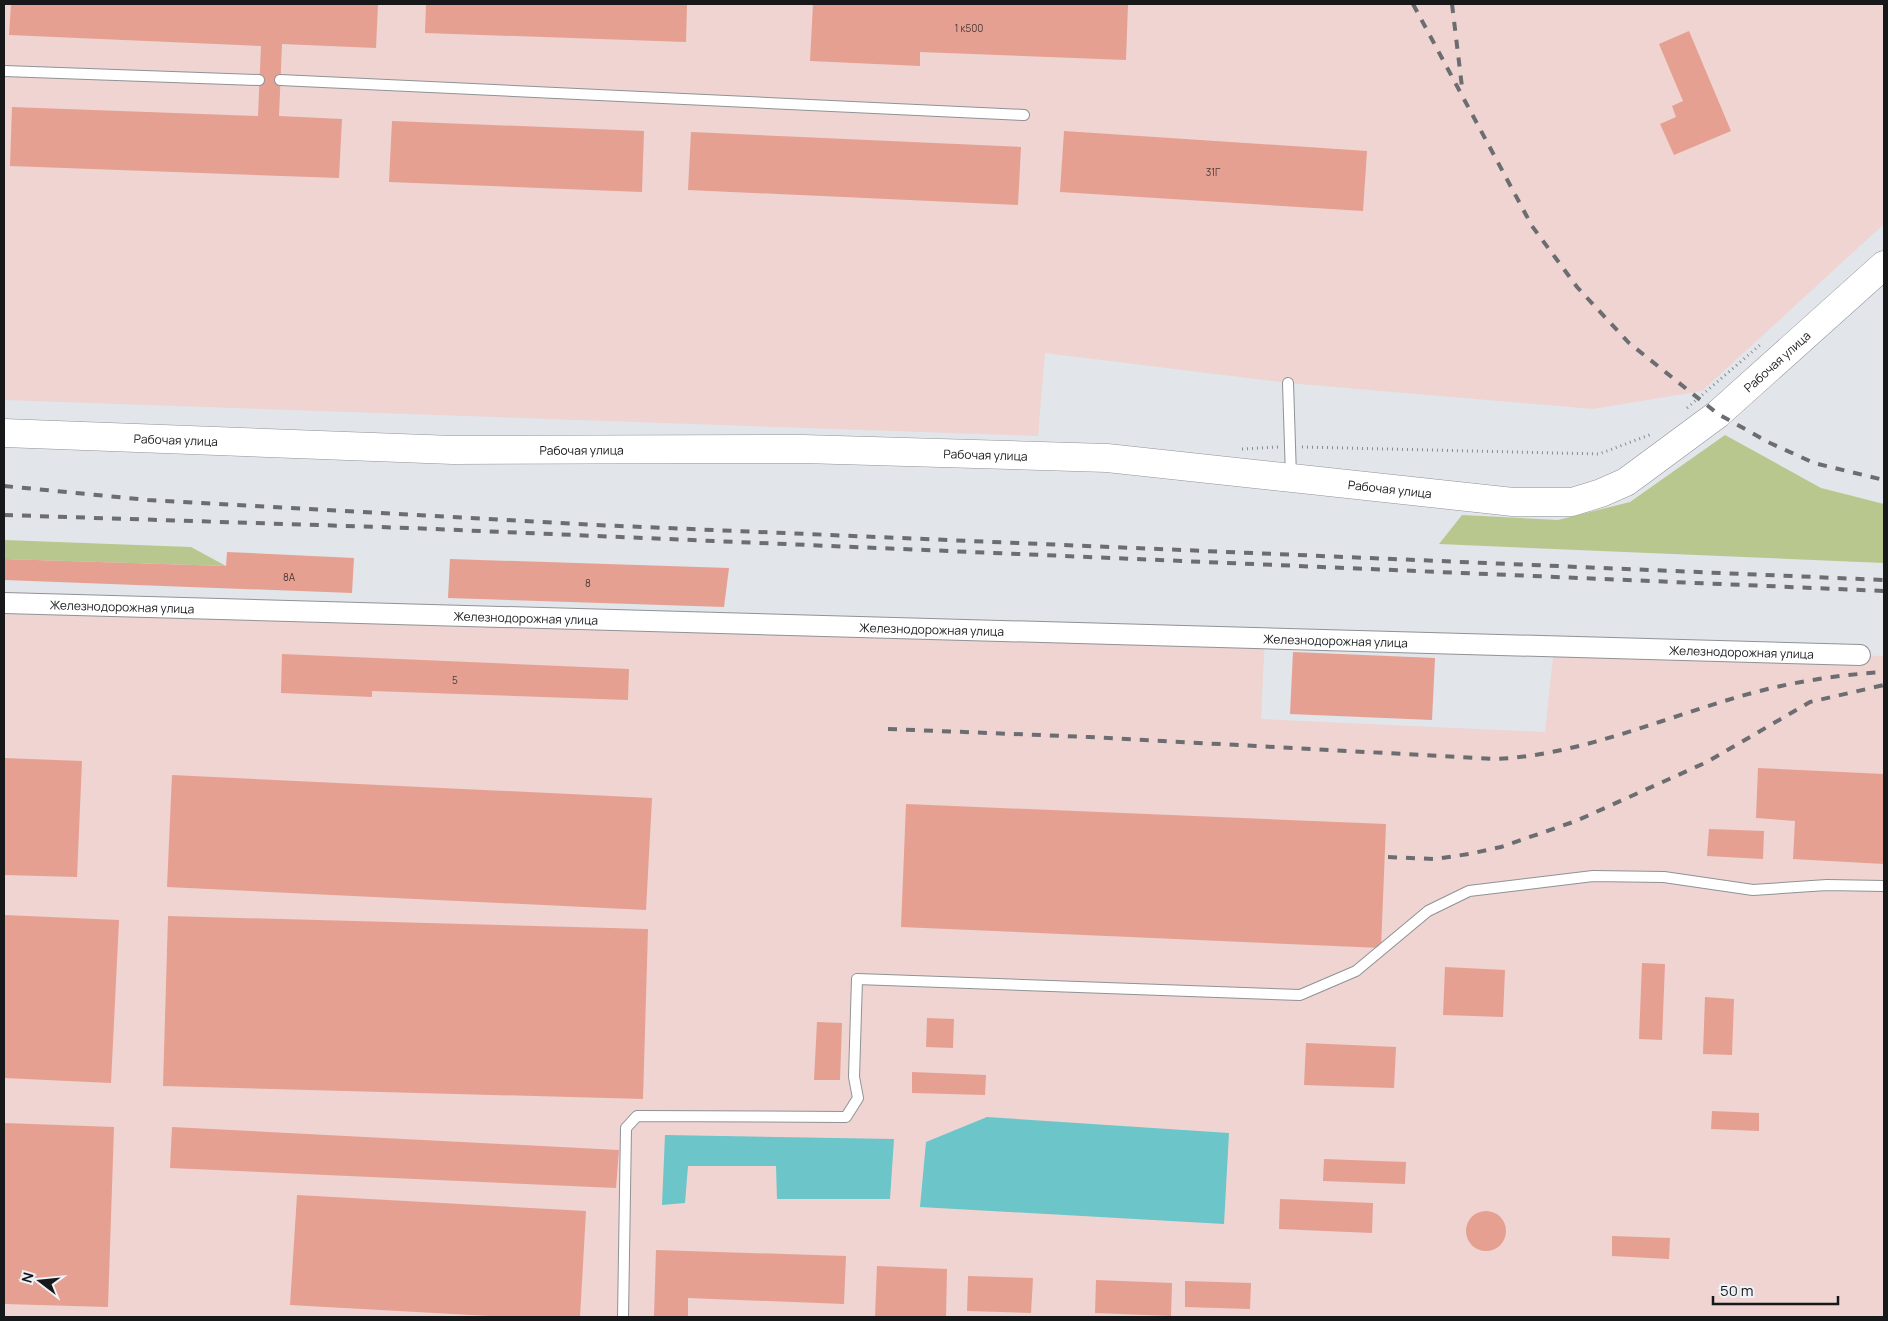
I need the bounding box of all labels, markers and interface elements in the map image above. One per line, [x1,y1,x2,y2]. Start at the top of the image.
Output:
house number: 1 к500 [955,21,983,35]
house number: 31Г [1206,165,1221,179]
street label: Рабочая улица [1740,327,1814,396]
street label: Рабочая улица [133,429,218,450]
street label: Рабочая улица [540,441,624,458]
street label: Рабочая улица [943,445,1028,464]
street label: Рабочая улица [1347,476,1433,502]
house number: 8А [283,570,296,584]
house number: 8 [585,576,591,590]
street label: Железнодорожная улица [49,596,195,617]
street label: Железнодорожная улица [453,607,598,628]
street label: Железнодорожная улица [859,618,1004,640]
street label: Железнодорожная улица [1263,630,1408,651]
street label: Железнодорожная улица [1669,641,1814,662]
house number: 5 [452,673,458,687]
north arrow [15,1256,65,1306]
text: N [17,1270,38,1285]
scale bar [1713,1274,1838,1306]
text: 50 m [1720,1280,1754,1301]

